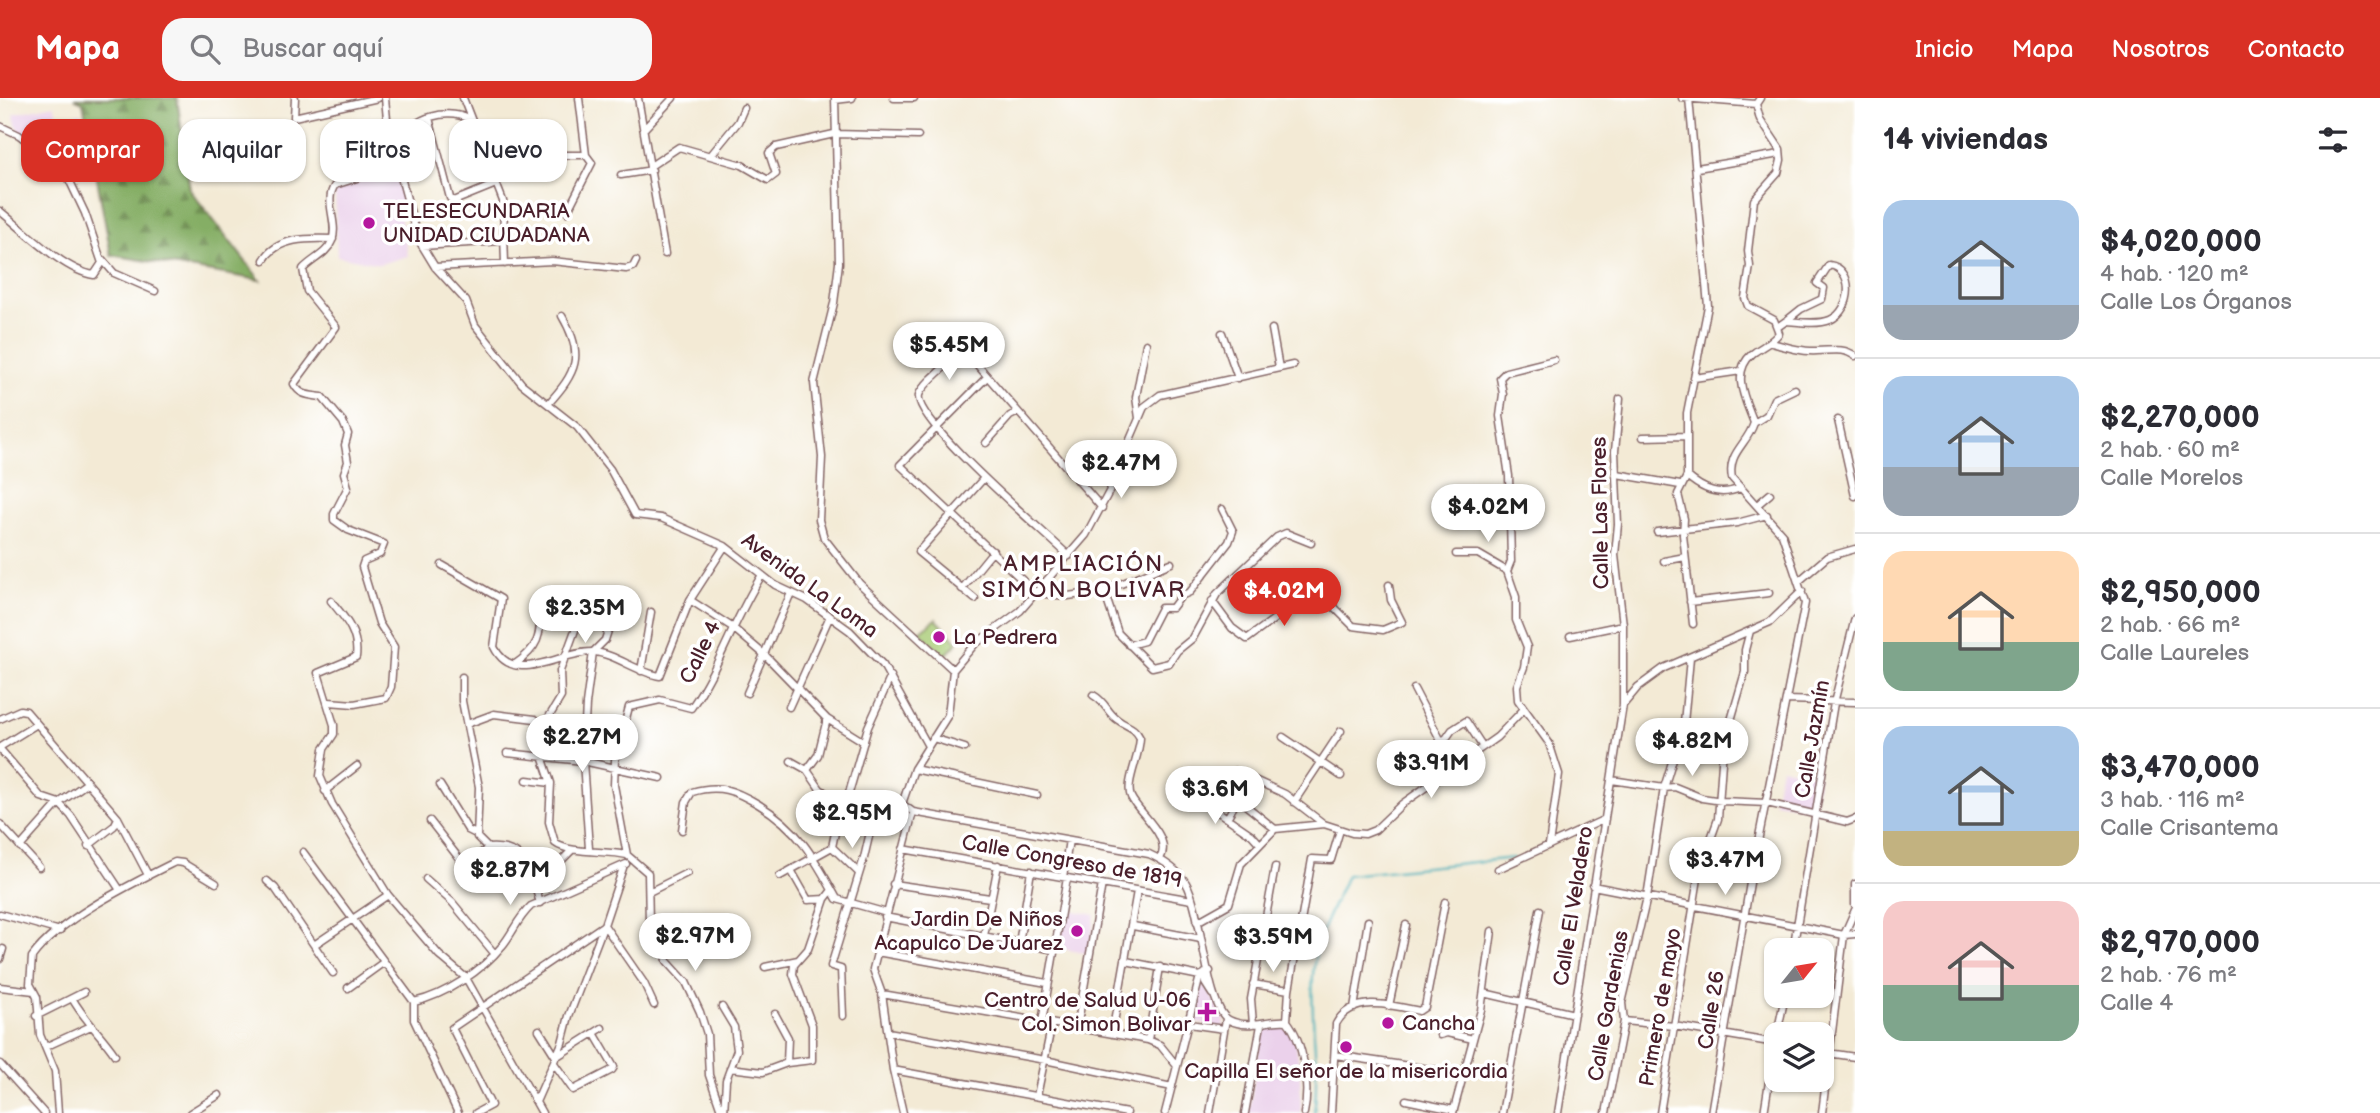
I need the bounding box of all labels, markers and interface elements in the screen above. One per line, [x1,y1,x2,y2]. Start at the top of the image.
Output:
search box [162,18,652,81]
text: Mapa [35,29,120,69]
icon: search [186,30,224,68]
text: Buscar aquí [242,34,383,65]
text: Inicio [1915,35,1974,64]
text: Mapa [2012,35,2074,64]
text: Nosotros [2112,35,2209,64]
text: Contacto [2247,35,2345,64]
chip: Comprar [21,119,164,182]
chip: Alquilar [178,119,306,182]
chip: Filtros [320,119,435,182]
chip: Nuevo [449,119,567,182]
icon: filters [2314,121,2352,159]
text: 14 viviendas [1883,122,2048,158]
place label: TELESECUNDARIA UNIDAD CIUDADANA [383,199,590,248]
marker: TELESECUNDARIA UNIDAD CIUDADANA [361,215,377,231]
text: $4,020,000 [2100,224,2262,260]
icon: home [1939,228,2023,312]
text: 4 hab. · 120 m² [2100,260,2249,288]
text: Calle Los Órganos [2100,288,2292,316]
pin: $5.45M [892,322,1006,382]
text: $5.45M [909,331,989,359]
text: $2,270,000 [2100,400,2260,436]
icon: home [1939,404,2023,488]
text: 2 hab. · 60 m² [2100,436,2240,464]
street label: Calle Las Flores [1587,437,1614,589]
pin: $2.47M [1064,440,1178,500]
text: $2.47M [1081,449,1161,477]
text: Calle Morelos [2100,464,2243,492]
pin: $4.02M [1431,484,1545,544]
text: $4.02M [1447,493,1529,521]
street label: Avenida La Loma [737,528,883,643]
district label: AMPLIACIÓN SIMÓN BOLIVAR [982,550,1186,604]
pin: $4.02M [1227,568,1341,628]
text: $2,950,000 [2100,575,2261,611]
text: $4.02M [1243,577,1325,605]
icon: home [1939,579,2023,663]
pin: $2.35M [528,586,642,645]
text: $2.35M [545,594,625,622]
text: 2 hab. · 66 m² [2100,611,2240,639]
street label: Calle 4 [675,616,726,688]
place label: La Pedrera [953,625,1058,650]
marker: La Pedrera [931,629,947,645]
text: Calle Laureles [2100,639,2249,667]
street label: Calle Jazmín [1790,678,1835,800]
pin: $2.27M [525,714,639,774]
pin: $4.82M [1635,718,1749,778]
text: $2.27M [542,723,622,751]
text: $4.82M [1651,727,1733,755]
pin: $3.91M [1374,740,1488,800]
text: $3.91M [1393,749,1469,777]
text: $3,470,000 [2100,750,2260,786]
icon: home [1939,754,2023,838]
pin: $3.6M [1166,766,1264,826]
text: $3.6M [1181,775,1249,803]
text: 3 hab. · 116 m² [2100,786,2245,814]
pin: $2.95M [795,790,909,850]
text: $2.95M [812,799,892,827]
text: Calle Crisantema [2100,814,2279,842]
street label: Calle El Veladero [1549,824,1598,988]
street label: Calle Congreso de 1819 [960,830,1184,893]
pin: $3.47M [1668,838,1782,897]
text: $3.47M [1685,846,1765,874]
pin: $2.87M [453,848,567,907]
text: $2.87M [470,856,550,884]
place label: Jardin De Niños Acapulco De Juarez [874,907,1064,956]
pin: $2.97M [638,914,752,973]
pin: $3.59M [1216,914,1330,974]
text: $2.97M [655,922,735,950]
marker: Jardin De Niños Acapulco De Juarez [1069,923,1085,939]
text: $3.59M [1233,923,1313,951]
text: $2,970,000 [2100,925,2260,961]
street label: Primero de mayo [1634,926,1687,1088]
street label: Calle Gardenias [1583,929,1634,1083]
icon: home [1939,929,2023,1013]
north arrow [1764,938,1834,1008]
map controls [1764,938,1834,1092]
text: 2 hab. · 76 m² [2100,961,2237,989]
street label: Calle 26 [1693,969,1730,1051]
place label: Centro de Salud U-06 Col. Simon Bolivar [984,988,1191,1037]
text: Calle 4 [2100,989,2173,1017]
marker: Centro de Salud U-06 Col. Simon Bolivar [1197,1002,1217,1022]
place label: Cancha [1402,1011,1475,1036]
marker: Cancha [1380,1015,1396,1031]
button: layers [1764,1022,1834,1092]
marker: Capilla El señor de la misericordia [1338,1039,1354,1055]
place label: Capilla El señor de la misericordia [1184,1059,1508,1084]

